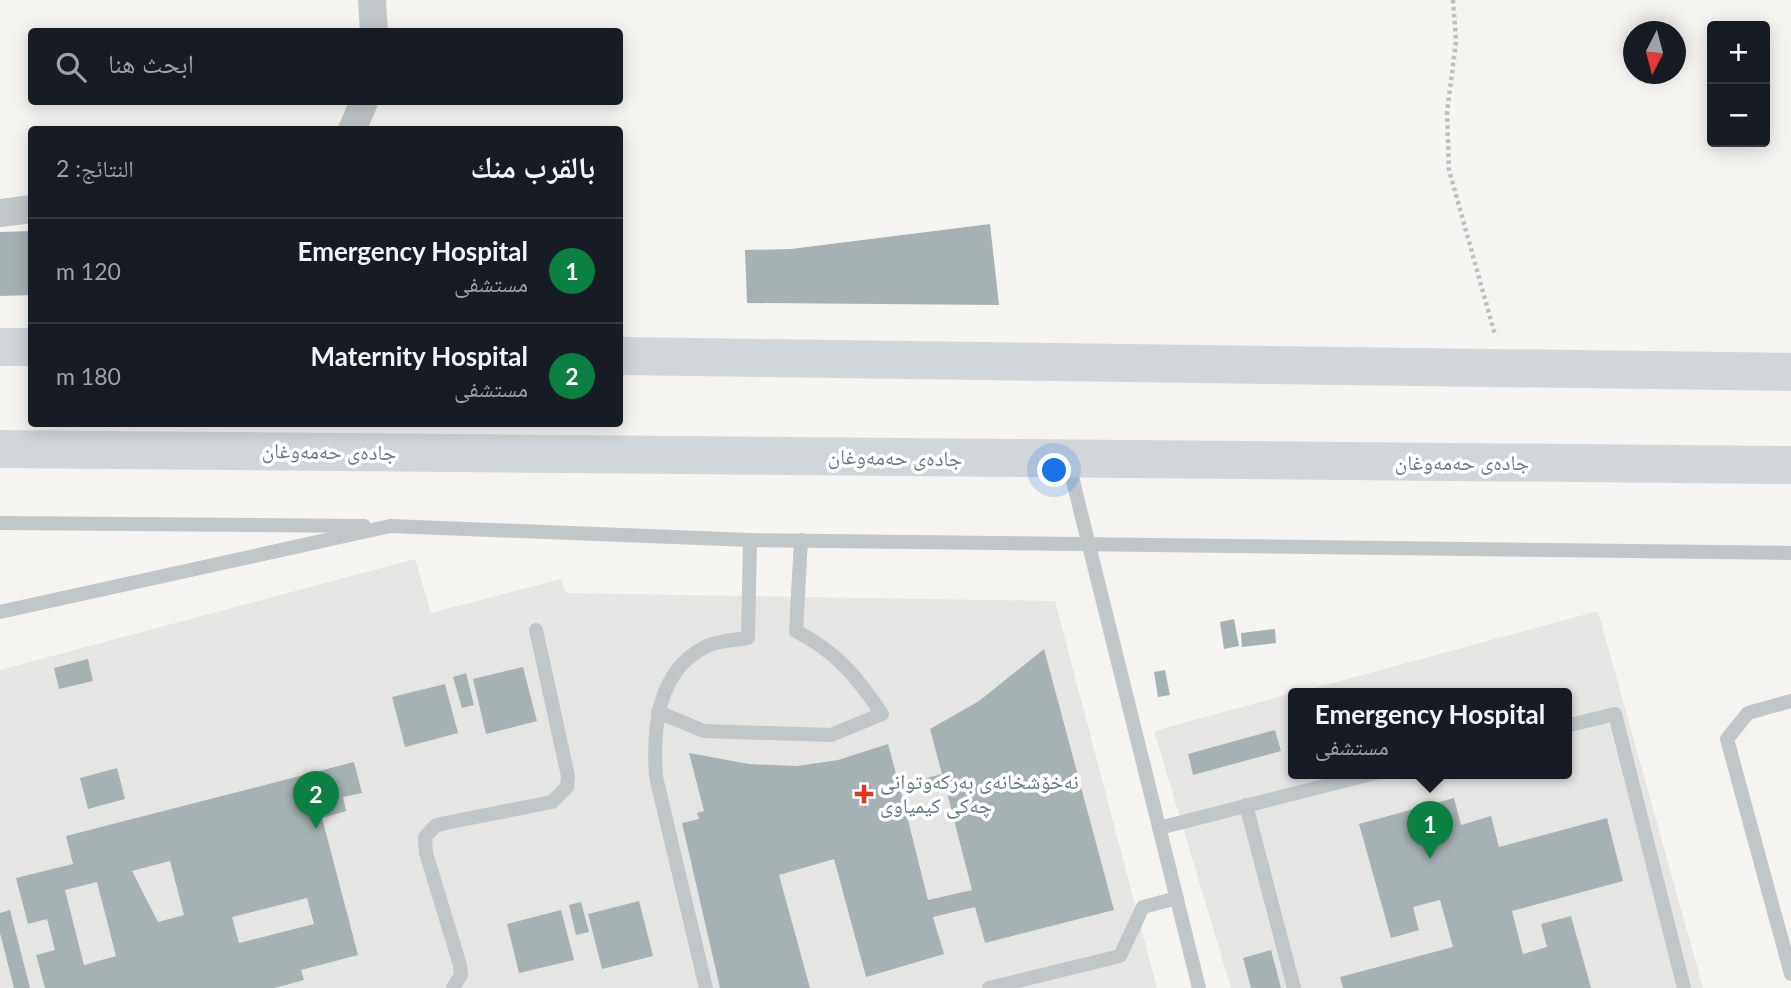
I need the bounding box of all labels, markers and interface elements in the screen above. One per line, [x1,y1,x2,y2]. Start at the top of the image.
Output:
north arrow [1623,21,1686,84]
map controls [1707,21,1770,147]
button: + [1707,21,1770,84]
search box [28,28,623,105]
text: ابحث هنا [108,47,194,79]
icon: search [52,48,90,86]
button: − [1707,84,1770,147]
text: بالقرب منك [471,148,595,184]
text: النتائج: 2 [56,154,134,182]
text: Emergency Hospital [297,235,528,267]
text: 120 m [56,257,121,285]
text: 1 [565,257,579,285]
text: مستشفى [454,269,528,297]
text: Maternity Hospital [311,340,528,372]
text: 180 m [56,362,121,390]
text: 2 [565,362,579,390]
text: مستشفى [454,374,528,402]
street label: جادەی حەمەوغان [262,437,396,465]
street label: جادەی حەمەوغان [828,443,962,471]
street label: جادەی حەمەوغان [1395,449,1529,475]
your location [1037,453,1071,487]
popup [1288,688,1572,779]
text: Emergency Hospital [1315,698,1545,730]
text: مستشفى [1315,732,1389,760]
place label: نەخۆشخانەی بەرکەوتوانی چەکی کیمیاوی [880,768,1079,819]
pin: 2 [293,771,339,829]
marker: نەخۆشخانەی بەرکەوتوانی چەکی کیمیاوی [854,784,874,804]
pin: 1 [1407,801,1453,859]

